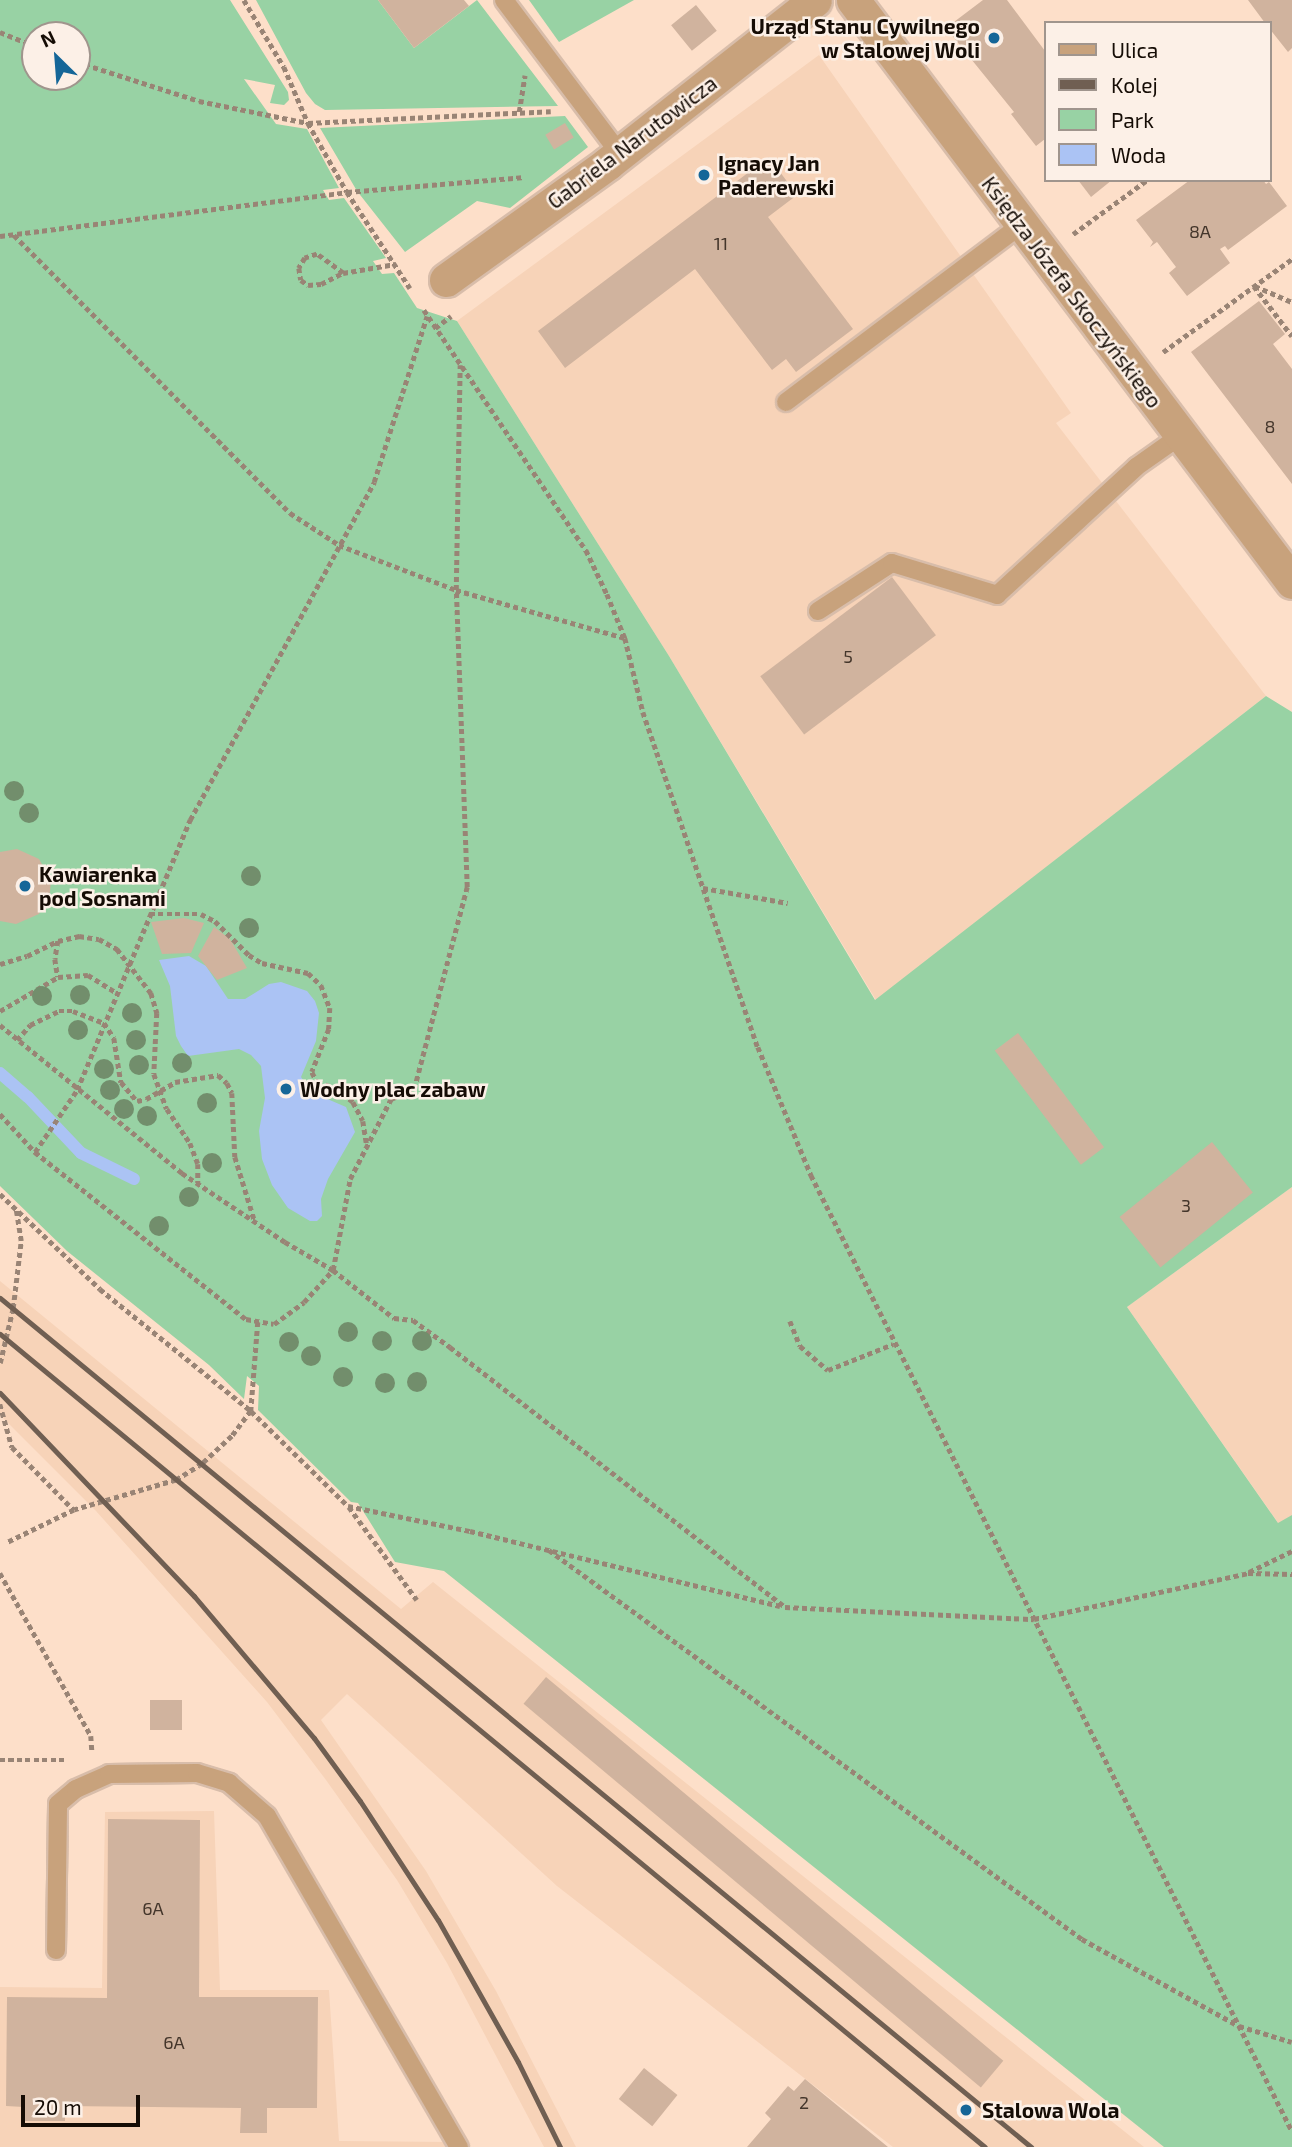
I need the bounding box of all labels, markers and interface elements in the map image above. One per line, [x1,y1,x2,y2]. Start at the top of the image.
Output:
place label: Urząd Stanu Cywilnego w Stalowej Woli [750,13,980,63]
north arrow [21,21,91,91]
legend [1044,21,1271,182]
text: N [37,25,59,52]
marker: Urząd Stanu Cywilnego w Stalowej Woli [986,30,1002,46]
text: Ulica [1111,37,1158,62]
street label: Gabriela Narutowicza [542,70,722,214]
text: Kolej [1111,72,1158,97]
text: Park [1111,107,1154,132]
text: Woda [1111,142,1166,167]
place label: Ignacy Jan Paderewski [718,150,834,200]
marker: Ignacy Jan Paderewski [696,167,712,183]
street label: Księdza Józefa Skoczyńskiego [977,171,1167,413]
house number: 8A [1189,220,1211,242]
house number: 11 [714,232,728,254]
house number: 8 [1265,415,1275,437]
house number: 5 [843,645,853,667]
place label: Kawiarenka pod Sosnami [39,861,166,911]
marker: Kawiarenka pod Sosnami [17,878,33,894]
place label: Wodny plac zabaw [300,1076,486,1102]
marker: Wodny plac zabaw [278,1081,294,1097]
house number: 3 [1181,1194,1191,1216]
house number: 6A [142,1897,164,1919]
house number: 6A [163,2031,185,2053]
scale bar [24,2080,144,2124]
house number: 2 [799,2091,809,2113]
text: 20 m [34,2094,82,2119]
place label: Stalowa Wola [982,2097,1120,2123]
marker: Stalowa Wola [956,2100,976,2120]

